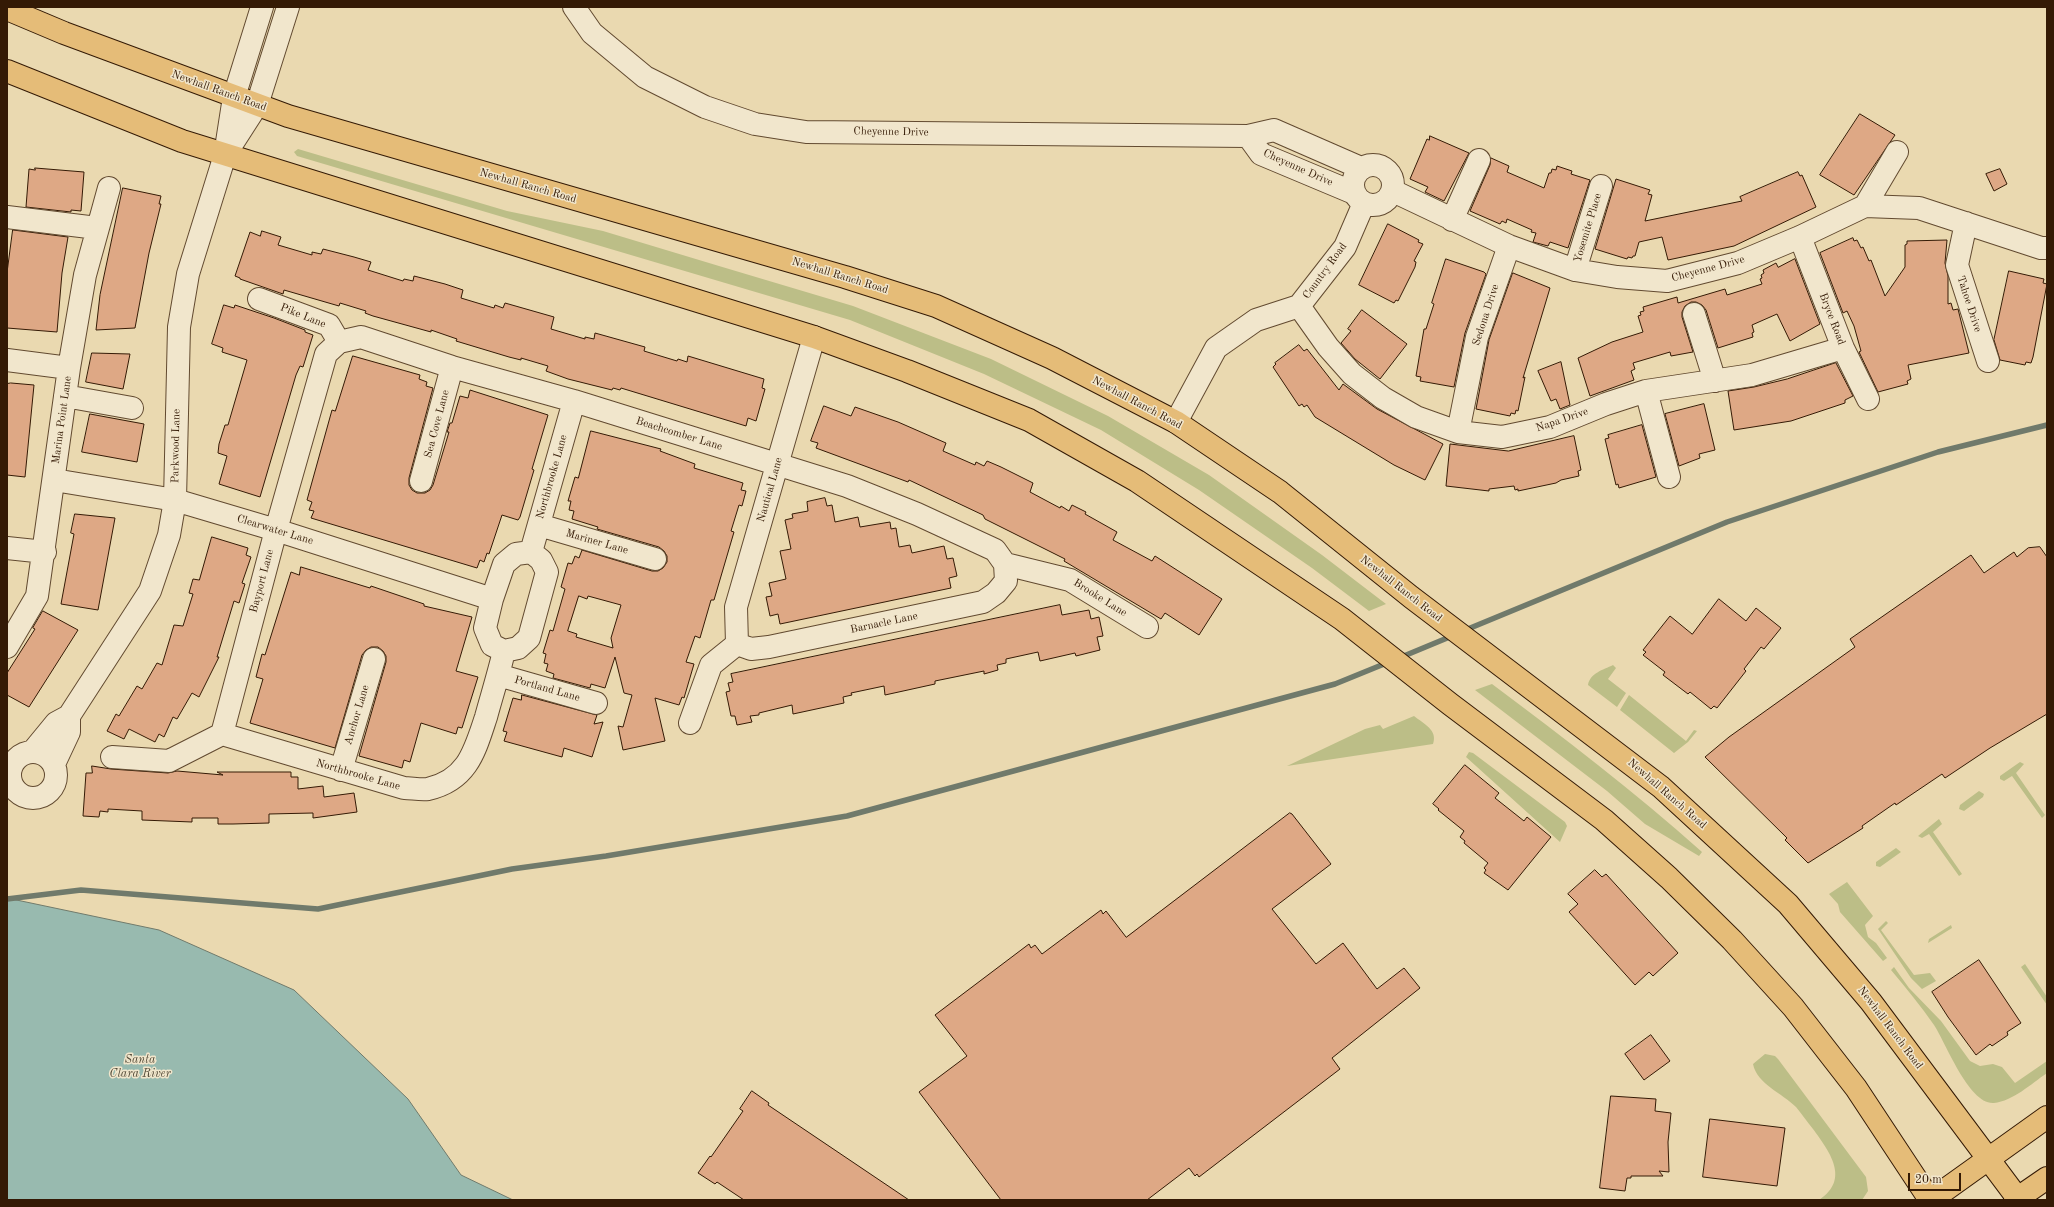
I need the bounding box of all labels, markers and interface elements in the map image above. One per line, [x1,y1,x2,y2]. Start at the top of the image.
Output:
street label: Newhall Ranch Road [170,68,268,114]
street label: Cheyenne Drive [853,125,929,139]
street label: Cheyenne Drive [1261,147,1335,189]
street label: Newhall Ranch Road [478,166,578,206]
street label: Yosemite Place [1571,192,1605,264]
street label: Country Road [1300,240,1350,302]
street label: Cheyenne Drive [1670,253,1746,285]
street label: Newhall Ranch Road [790,255,890,297]
street label: Tahoe Drive [1954,274,1984,334]
street label: Sedona Drive [1470,283,1502,347]
street label: Bryce Road [1816,291,1848,347]
street label: Pike Lane [278,301,328,331]
street label: Newhall Ranch Road [1090,374,1184,432]
street label: Marina Point Lane [49,375,75,465]
street label: Sea Cove Lane [422,388,452,460]
street label: Napa Drive [1534,405,1590,435]
street label: Parkwood Lane [169,409,183,483]
street label: Beachcomber Lane [634,415,724,453]
street label: Northbrooke Lane [534,433,570,521]
street label: Nautical Lane [754,456,786,524]
street label: Clearwater Lane [235,512,315,548]
street label: Mariner Lane [564,527,630,557]
street label: Bayport Lane [247,548,277,614]
street label: Newhall Ranch Road [1357,553,1445,625]
street label: Brooke Lane [1071,576,1129,620]
street label: Barnacle Lane [849,609,919,637]
street label: Portland Lane [513,673,581,705]
street label: Anchor Lane [342,683,372,747]
street label: Newhall Ranch Road [1625,756,1709,832]
street label: Northbrooke Lane [314,757,402,793]
street label: Newhall Ranch Road [1855,984,1925,1072]
water label: Santa Clara River [109,1053,171,1081]
scale bar [1910,1165,1963,1191]
text: 20 m [1915,1174,1942,1186]

